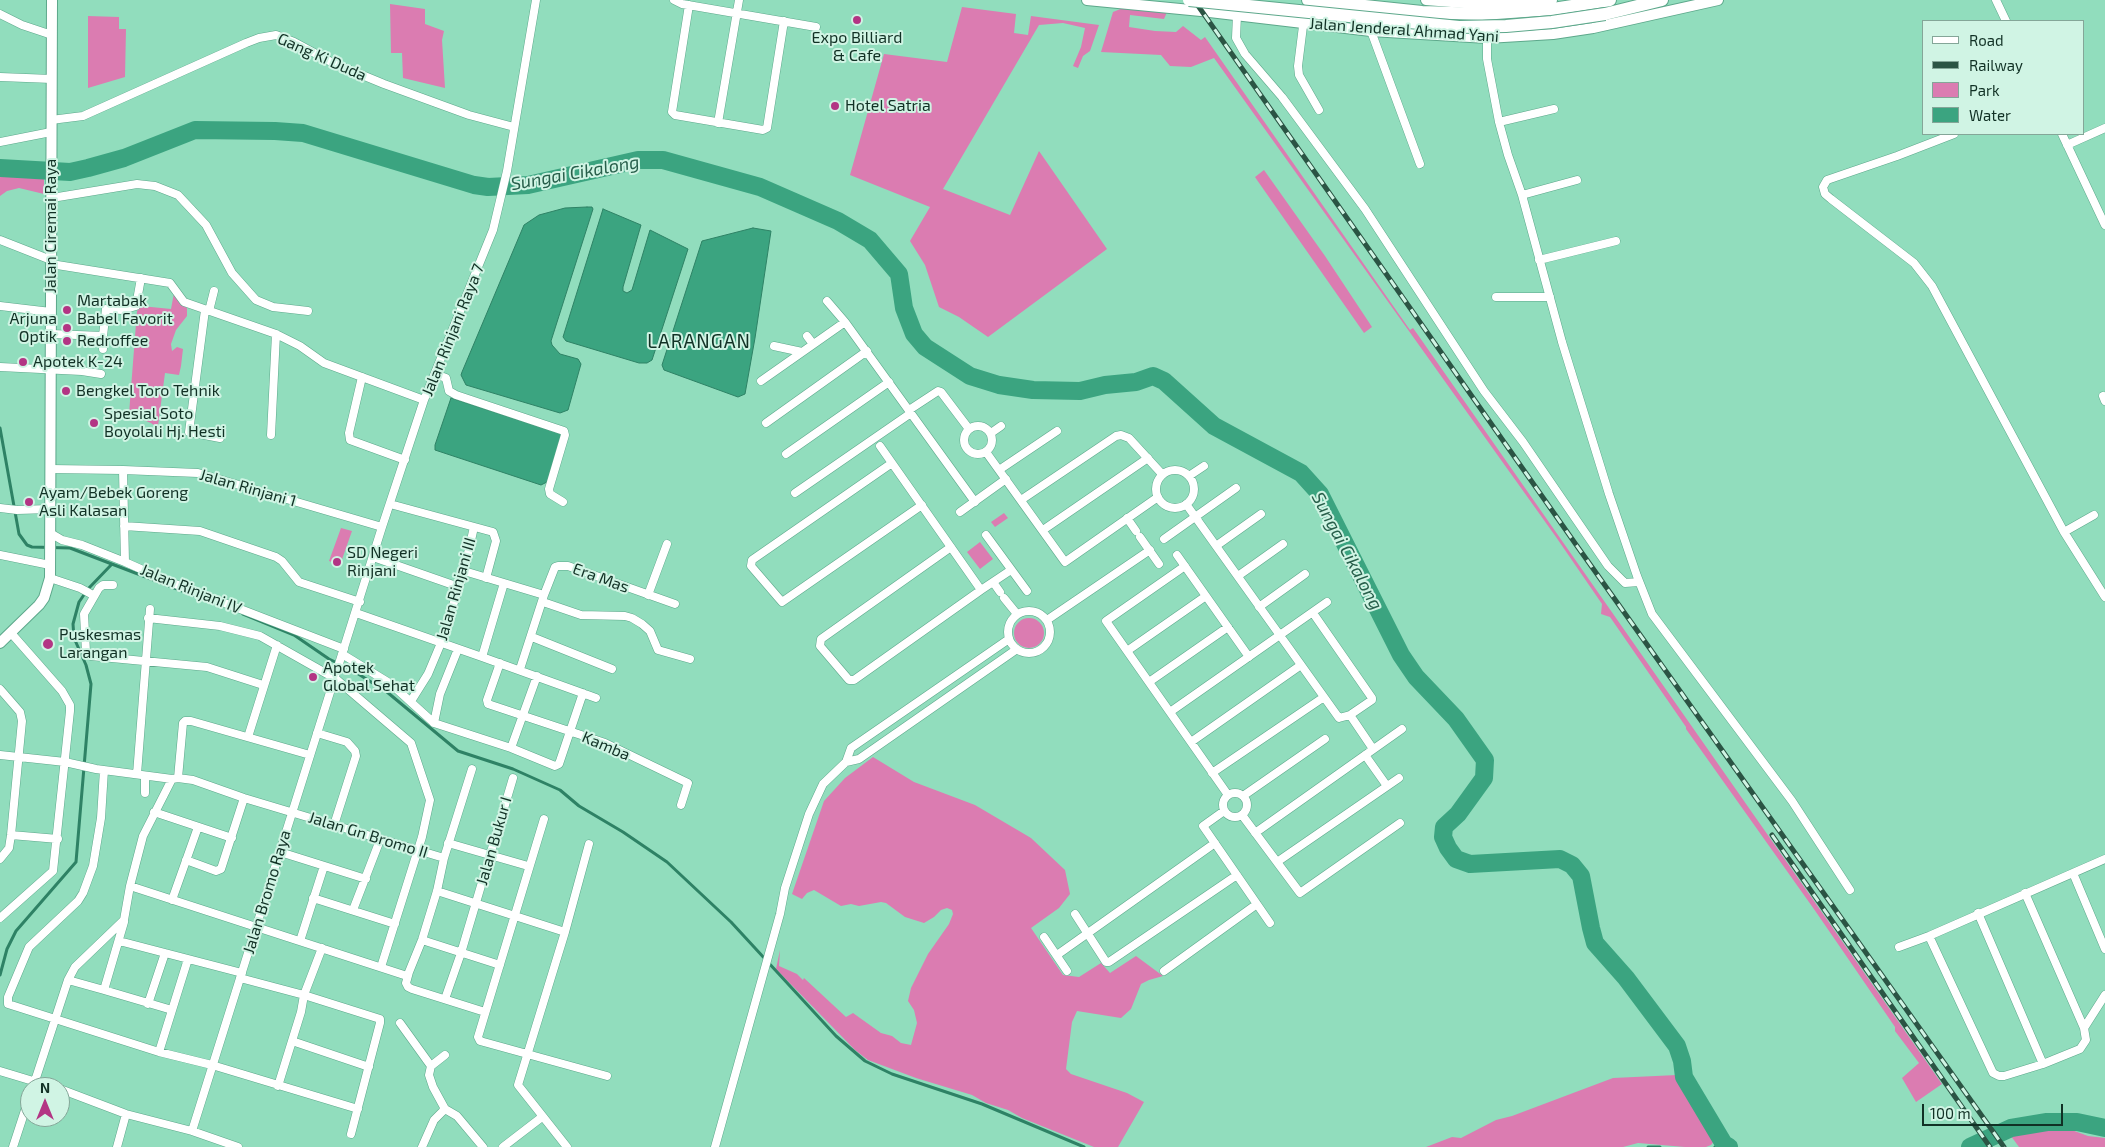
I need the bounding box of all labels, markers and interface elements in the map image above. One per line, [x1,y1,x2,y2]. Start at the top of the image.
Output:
marker: Expo Billiard & Cafe [851,14,863,26]
street label: Jalan Jenderal Ahmad Yani [1308,14,1500,46]
legend [1922,20,2085,135]
place label: Expo Billiard & Cafe [812,28,902,66]
street label: Gang Ki Duda [275,29,369,85]
text: Road [1969,31,2004,49]
text: Railway [1969,56,2023,74]
text: Park [1969,81,2000,99]
place label: Hotel Satria [845,96,931,116]
marker: Hotel Satria [829,100,841,112]
text: Water [1969,106,2011,124]
water label: Sungai Cikalong [509,151,641,195]
street label: Jalan Ciremai Raya [41,159,61,293]
street label: Jalan Rinjani Raya 7 [418,261,488,399]
place label: Martabak Babel Favorit [77,291,173,329]
marker: Martabak Babel Favorit [61,304,73,316]
place label: Arjuna Optik [9,309,57,347]
marker: Arjuna Optik [61,322,73,334]
place label: Redroffee [77,331,148,351]
district label: LARANGAN [646,331,752,353]
marker: Redroffee [61,335,73,347]
place label: Apotek K-24 [33,352,123,372]
marker: Apotek K-24 [17,356,29,368]
place label: Bengkel Toro Tehnik [76,381,220,401]
marker: Bengkel Toro Tehnik [60,385,72,397]
place label: Spesial Soto Boyolali Hj. Hesti [104,404,226,442]
marker: Spesial Soto Boyolali Hj. Hesti [88,417,100,429]
street label: Jalan Rinjani 1 [197,465,299,511]
place label: Ayam/Bebek Goreng Asli Kalasan [39,483,188,521]
water label: Sungai Cikalong [1307,488,1387,614]
marker: Ayam/Bebek Goreng Asli Kalasan [23,496,35,508]
street label: Jalan Rinjani III [432,535,480,643]
place label: SD Negeri Rinjani [347,543,418,581]
marker: SD Negeri Rinjani [331,556,343,568]
street label: Era Mas [570,559,632,597]
street label: Jalan Rinjani IV [138,560,244,618]
place label: Puskesmas Larangan [59,625,141,663]
marker: Puskesmas Larangan [41,637,55,651]
place label: Apotek Global Sehat [323,658,415,696]
marker: Apotek Global Sehat [307,671,319,683]
street label: Kamba [579,727,633,765]
street label: Jalan Bukur I [472,795,516,887]
street label: Jalan Gn Bromo II [306,808,430,862]
street label: Jalan Bromo Raya [239,828,295,956]
north arrow [20,1077,70,1127]
text: N [40,1079,50,1096]
scale bar [1925,1094,2066,1126]
text: 100 m [1930,1104,1971,1122]

